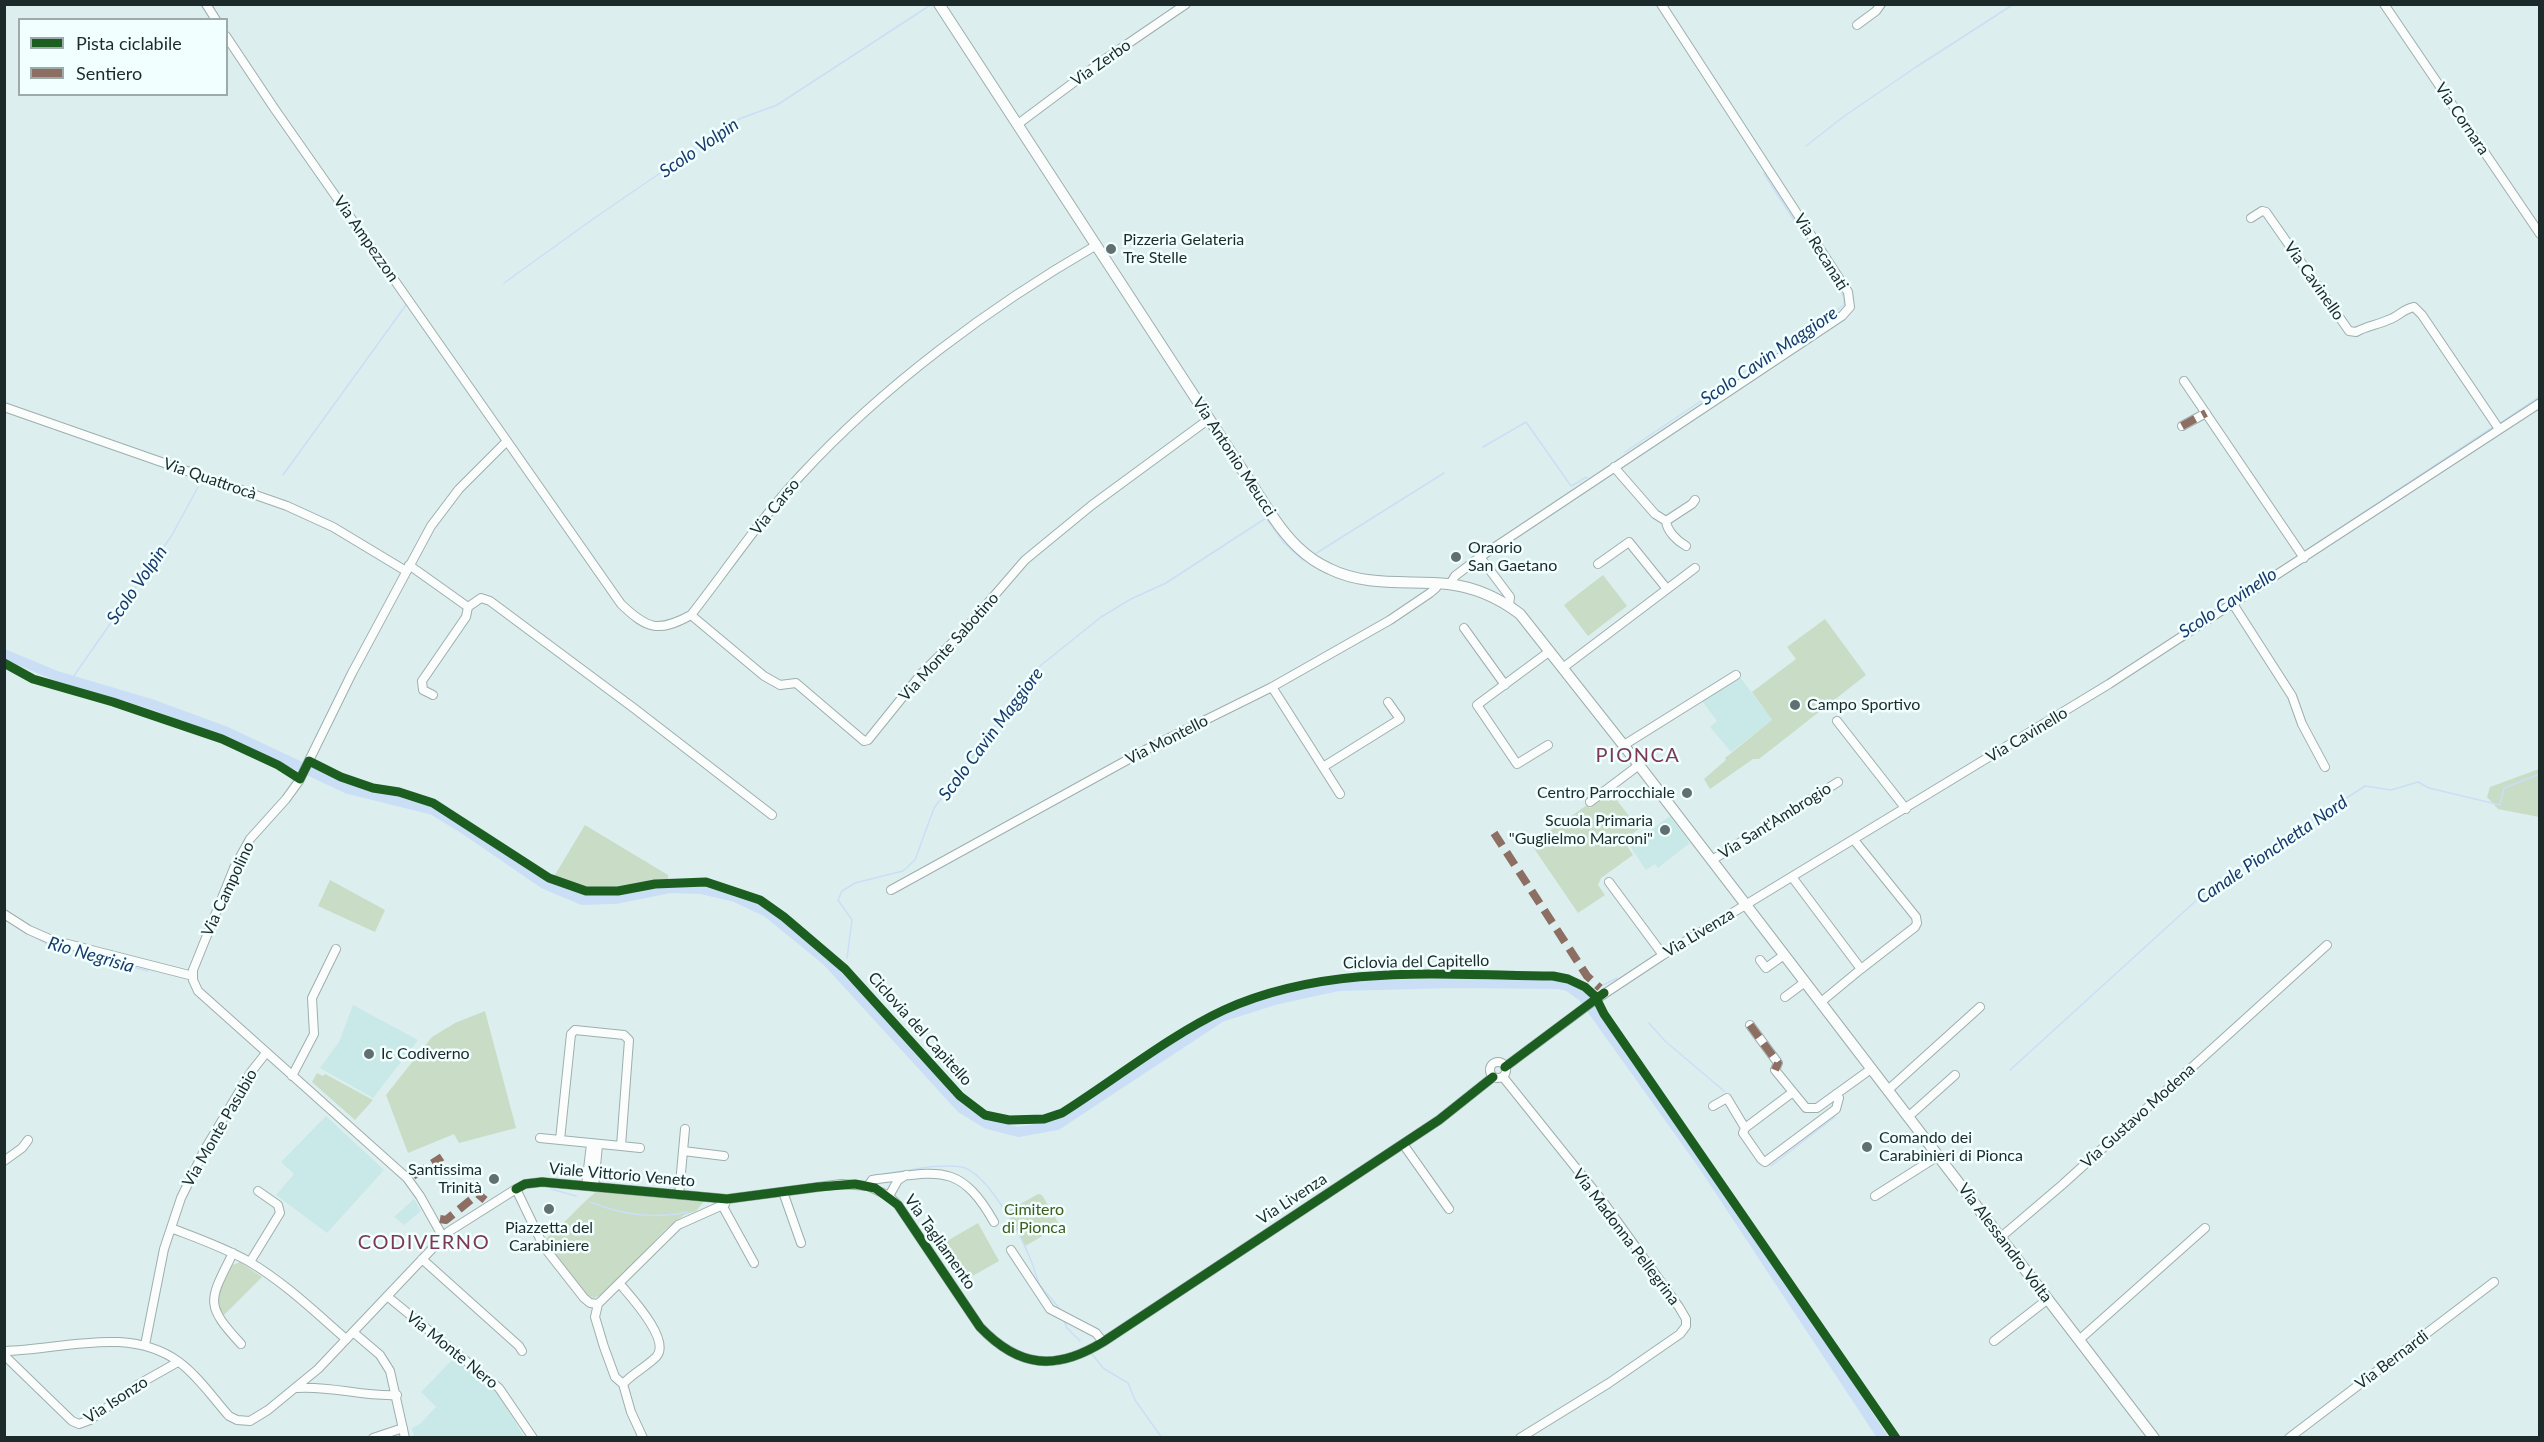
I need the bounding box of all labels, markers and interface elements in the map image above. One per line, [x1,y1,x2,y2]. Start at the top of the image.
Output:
legend [18,18,228,96]
text: Pista ciclabile [76,32,182,54]
street label: Via Zerbo [1068,36,1134,90]
text: Sentiero [76,62,142,84]
street label: Via Cornara [2431,79,2493,159]
water label: Scolo Volpin [655,114,743,182]
street label: Via Ampezzon [329,192,403,286]
street label: Via Recanati [1790,210,1852,294]
place label: Pizzeria Gelateria Tre Stelle [1123,230,1244,268]
street label: Via Cavinello [2280,238,2348,324]
marker: Pizzeria Gelateria Tre Stelle [1104,242,1118,256]
water label: Scolo Cavin Maggiore [1696,302,1842,410]
street label: Via Antonio Meucci [1188,394,1280,520]
street label: Via Quattrocà [161,454,259,504]
street label: Via Carso [746,475,804,539]
place label: Oraorio San Gaetano [1468,538,1557,576]
water label: Scolo Volpin [102,542,172,628]
marker: Oraorio San Gaetano [1449,550,1463,564]
water label: Scolo Cavinello [2175,563,2281,643]
street label: Via Monte Sabotino [895,589,1003,705]
water label: Scolo Cavin Maggiore [934,663,1048,805]
place label: Campo Sportivo [1807,695,1920,715]
marker: Campo Sportivo [1788,698,1802,712]
street label: Via Cavinello [1983,703,2071,767]
street label: Via Montello [1123,711,1211,769]
district label: PIONCA [1596,744,1680,768]
street label: Via Sant'Ambrogio [1715,779,1835,863]
place label: Centro Parrocchiale [1537,783,1675,803]
marker: Centro Parrocchiale [1680,786,1694,800]
water label: Canale Pionchetta Nord [2192,791,2352,909]
place label: Scuola Primaria "Guglielmo Marconi" [1509,811,1653,849]
marker: Scuola Primaria "Guglielmo Marconi" [1658,823,1672,837]
street label: Via Campolino [198,839,258,939]
street label: Via Livenza [1660,904,1738,962]
water label: Rio Negrisia [45,932,137,978]
street label: Ciclovia del Capitello [1343,951,1489,973]
street label: Ciclovia del Capitello [864,968,976,1090]
place label: Ic Codiverno [381,1044,470,1064]
marker: Ic Codiverno [362,1047,376,1061]
street label: Via Gustavo Modena [2077,1060,2199,1172]
street label: Via Monte Pasubio [179,1066,261,1190]
place label: Comando dei Carabinieri di Pionca [1879,1128,2023,1166]
marker: Comando dei Carabinieri di Pionca [1860,1140,1874,1154]
street label: Viale Vittorio Veneto [548,1159,696,1191]
place label: Santissima Trinità [408,1160,482,1198]
street label: Via Madonna Pellegrina [1568,1165,1684,1309]
street label: Via Livenza [1253,1169,1331,1229]
marker: Santissima Trinità [487,1172,501,1186]
street label: Via Alessandro Volta [1954,1180,2056,1306]
street label: Via Tagliamento [900,1191,980,1293]
park label: Cimitero di Pionca [1002,1200,1066,1238]
marker: Piazzetta del Carabiniere [542,1202,556,1216]
place label: Piazzetta del Carabiniere [505,1218,593,1256]
district label: CODIVERNO [358,1231,490,1255]
street label: Via Monte Nero [402,1307,502,1393]
street label: Via Bernardi [2352,1326,2432,1394]
street label: Via Isonzo [81,1372,151,1428]

